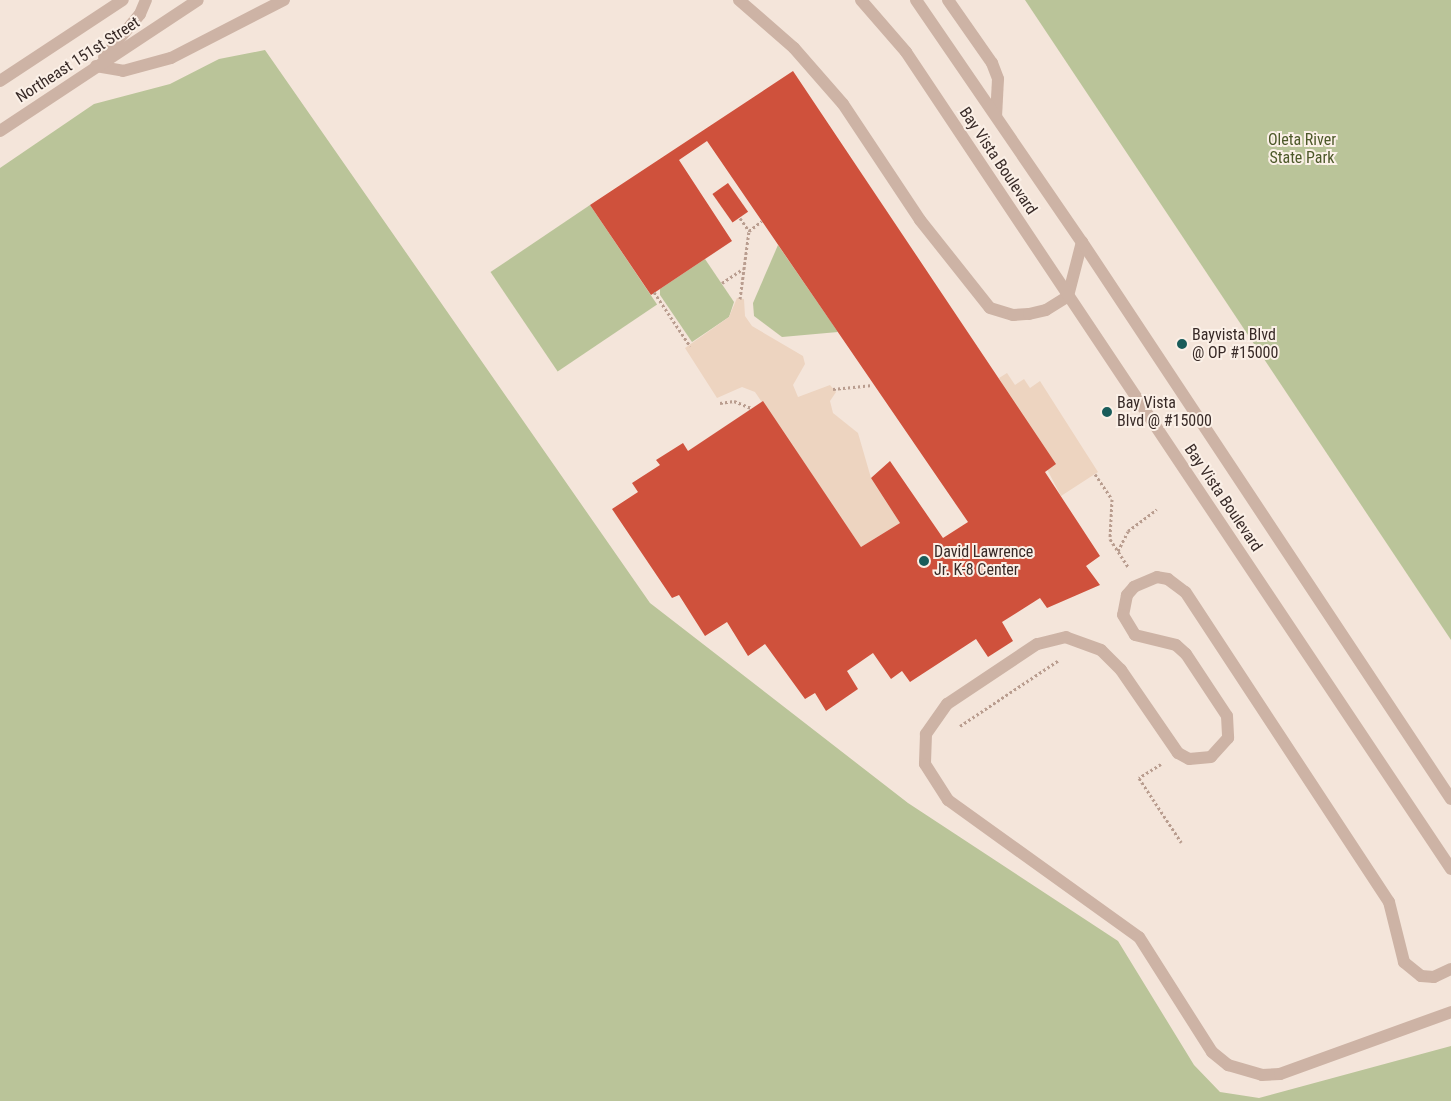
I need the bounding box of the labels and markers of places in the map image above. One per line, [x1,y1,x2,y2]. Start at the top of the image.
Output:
place label: Bayvista Blvd @ OP #15000 [1192,325,1278,363]
marker: Bayvista Blvd @ OP #15000 [1176,338,1188,350]
place label: Bay Vista Blvd @ #15000 [1117,393,1212,431]
marker: Bay Vista Blvd @ #15000 [1101,406,1113,418]
place label: David Lawrence Jr. K-8 Center [934,542,1033,580]
marker: David Lawrence Jr. K-8 Center [918,555,930,567]

